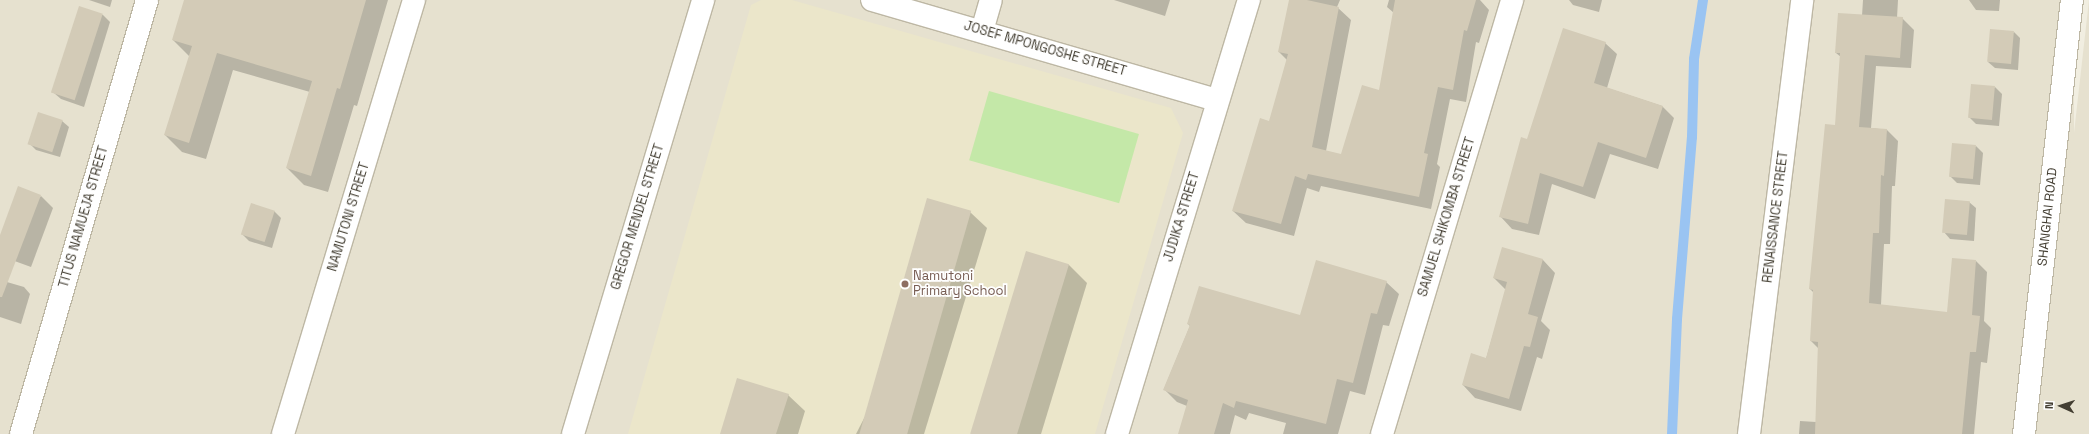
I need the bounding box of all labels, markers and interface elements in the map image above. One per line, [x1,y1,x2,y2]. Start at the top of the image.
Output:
street label: JOSEF MPONGOSHE STREET [962,18,1128,80]
street label: SAMUEL SHIKOMBA STREET [1415,135,1479,299]
street label: GREGOR MENDEL STREET [608,142,668,292]
street label: TITUS NAMUEJA STREET [56,144,112,290]
street label: RENAISSANCE STREET [1760,150,1792,284]
street label: NAMUTONI STREET [325,160,373,274]
street label: SHANGHAI ROAD [2035,167,2061,267]
street label: JUDIKA STREET [1161,170,1203,264]
place label: Namutoni Primary School [913,269,1007,300]
marker: Namutoni Primary School [900,279,910,289]
north arrow [2041,386,2081,426]
text: N [2042,401,2056,409]

